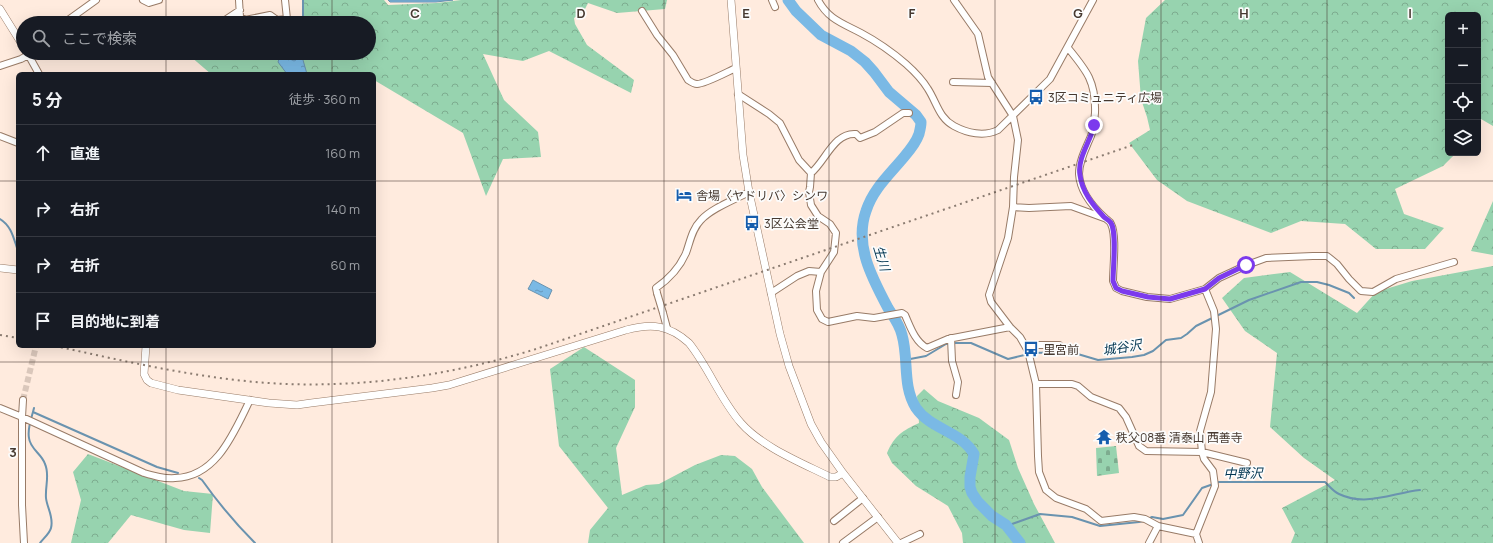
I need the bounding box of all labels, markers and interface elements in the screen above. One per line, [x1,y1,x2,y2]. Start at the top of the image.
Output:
text: C [410,4,420,22]
text: D [576,4,586,22]
text: E [742,4,750,22]
text: F [909,4,916,22]
text: G [1073,4,1083,22]
text: H [1239,4,1249,22]
text: I [1408,4,1412,22]
map controls [1445,12,1481,156]
button: + [1445,12,1481,48]
search box [16,16,376,60]
icon: search [30,27,52,49]
text: ここで検索 [62,28,137,49]
button: − [1445,48,1481,84]
button: locate [1445,84,1481,120]
text: 5 分 [32,88,62,111]
bus stop icon: 3区コミュニティ広場 [1027,88,1045,106]
place label: 3区コミュニティ広場 [1048,89,1162,106]
text: 徒歩 · 360 m [289,90,360,108]
route end [1085,116,1103,134]
button: layers [1445,120,1481,156]
icon: ahead [32,142,54,164]
text: 直進 [70,143,100,164]
text: 160 m [325,144,360,162]
hotel icon: 舎場〈ヤドリバ〉シンワ [675,186,693,204]
place label: 舎場〈ヤドリバ〉シンワ [696,187,828,204]
icon: right [32,198,54,220]
text: 右折 [70,199,100,220]
text: 140 m [326,200,360,218]
bus stop icon: 3区公会堂 [743,214,761,232]
place label: 3区公会堂 [764,215,819,232]
water label: 生川 [870,243,895,275]
icon: right [32,254,54,276]
text: 右折 [70,255,100,276]
text: 60 m [330,256,360,274]
route start [1237,256,1255,274]
icon: arrive [32,310,54,332]
text: 目的地に到着 [70,311,160,332]
water label: 城谷沢 [1101,335,1145,359]
bus stop icon: 里宮前 [1022,340,1040,358]
place label: 里宮前 [1043,341,1079,358]
temple icon: 秩父08番 清泰山 西善寺 [1095,428,1113,446]
place label: 秩父08番 清泰山 西善寺 [1116,429,1243,446]
text: 3 [9,443,17,461]
water label: 中野沢 [1223,464,1265,482]

